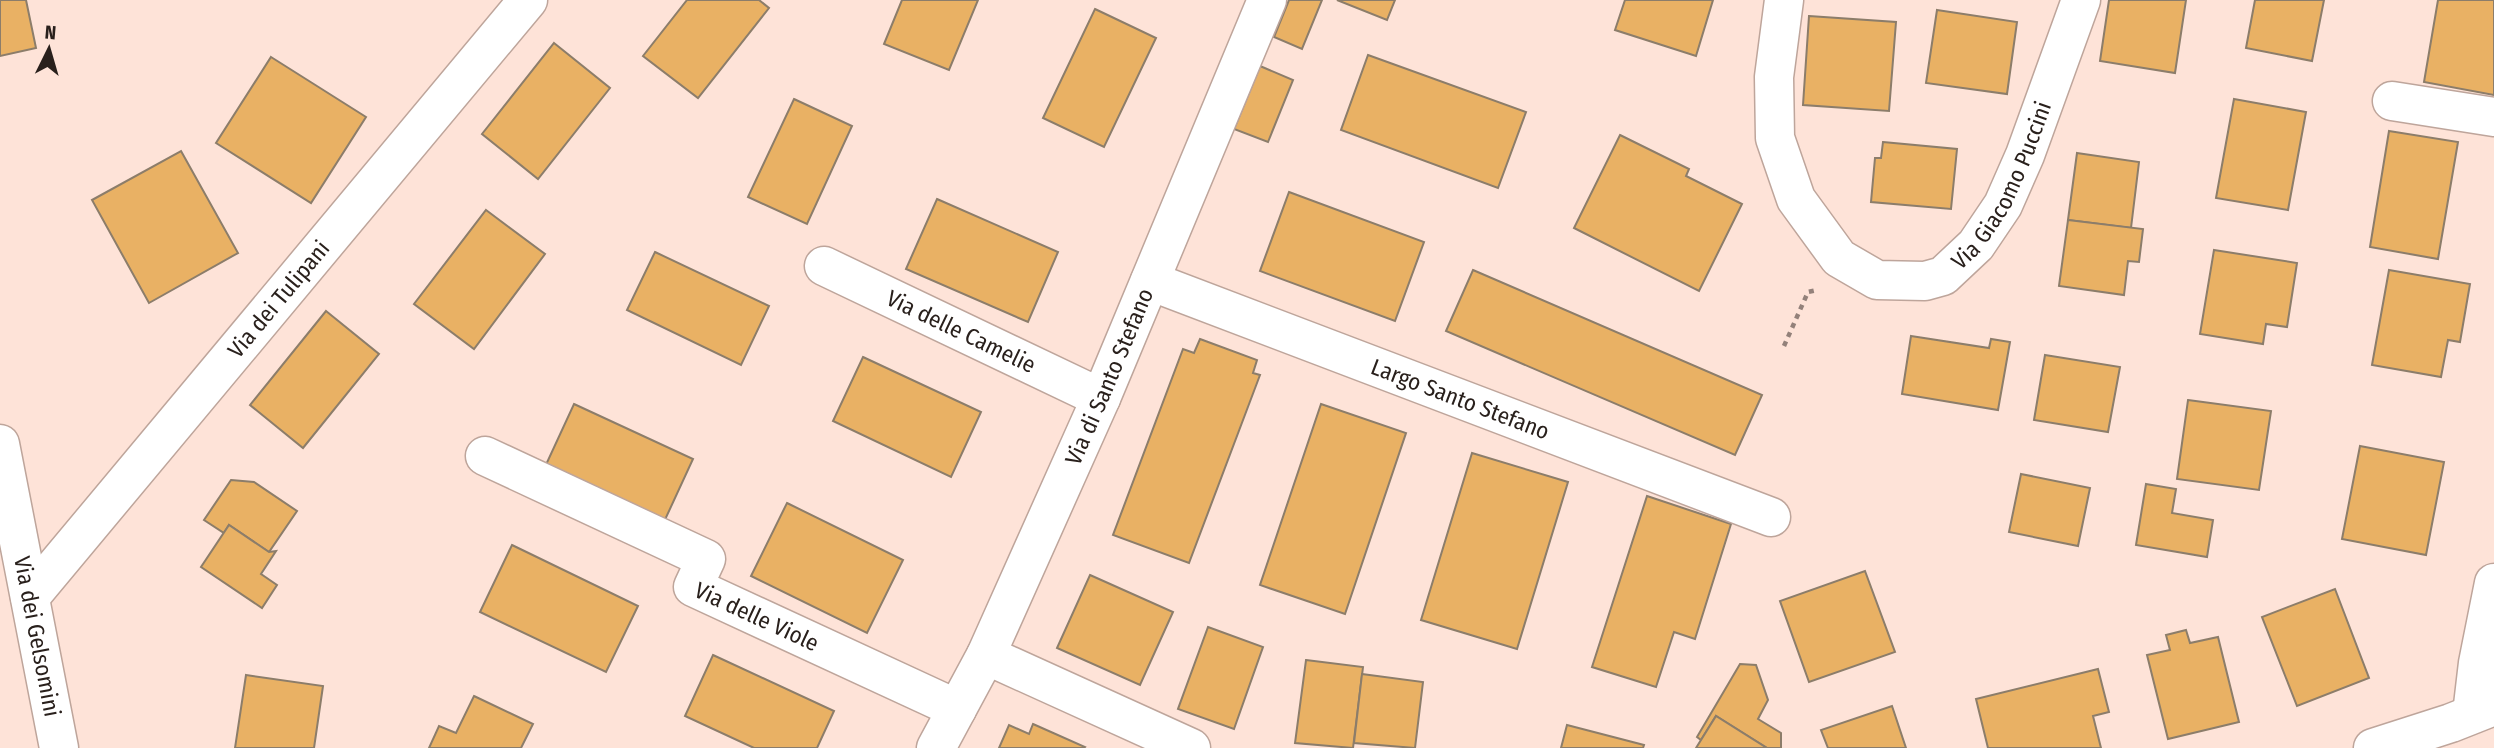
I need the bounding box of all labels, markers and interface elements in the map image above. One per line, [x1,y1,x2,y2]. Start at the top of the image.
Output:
north arrow [14,14,84,84]
text: N [44,21,57,45]
street label: Via Giacomo Puccini [1945,98,2057,275]
street label: Via dei Tulipani [222,235,335,363]
street label: Via delle Camelie [882,284,1040,379]
street label: Via di Santo Stefano [1059,284,1159,469]
street label: Largo Santo Stefano [1367,352,1553,446]
street label: Via dei Gelsomini [8,554,67,719]
street label: Via delle Viole [690,576,823,657]

